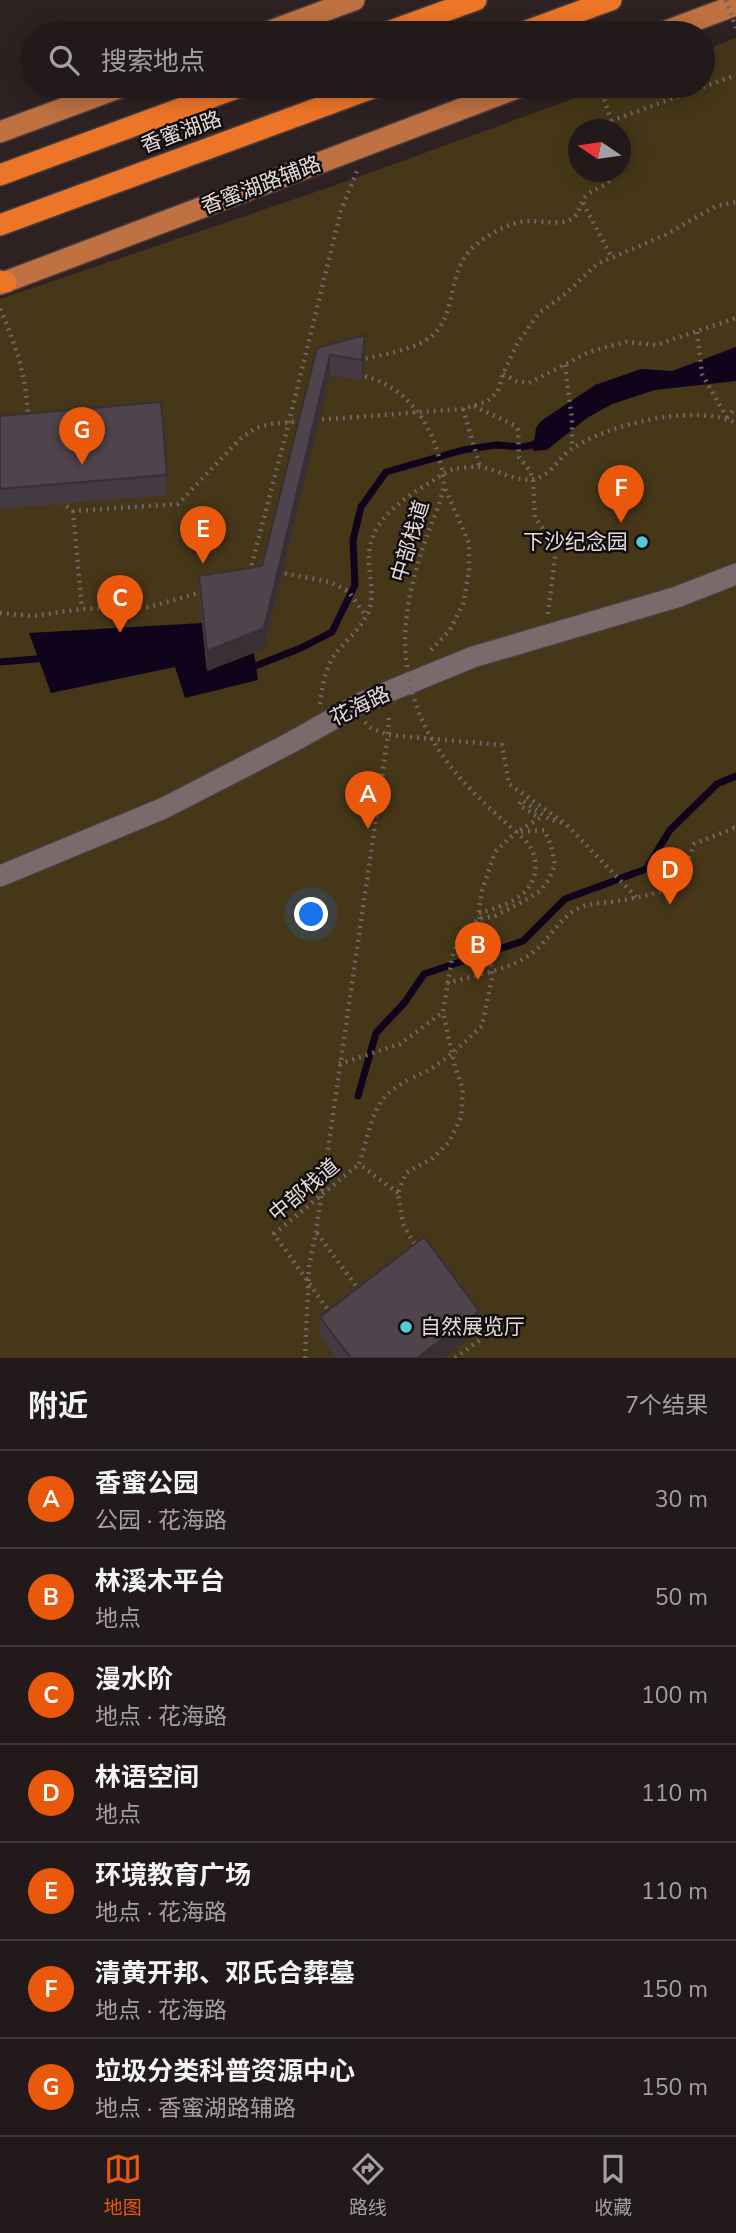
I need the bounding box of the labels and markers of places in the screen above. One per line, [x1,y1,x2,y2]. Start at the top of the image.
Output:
pin: G [59,407,105,465]
pin: F [598,465,644,523]
pin: E [180,506,226,564]
place label: 下沙纪念园 [523,528,628,556]
marker: 下沙纪念园 [634,534,650,550]
pin: C [97,575,143,633]
pin: A [345,771,391,829]
pin: D [647,847,693,905]
pin: B [455,922,501,980]
place label: 自然展览厅 [420,1313,525,1341]
marker: 自然展览厅 [398,1319,414,1335]

